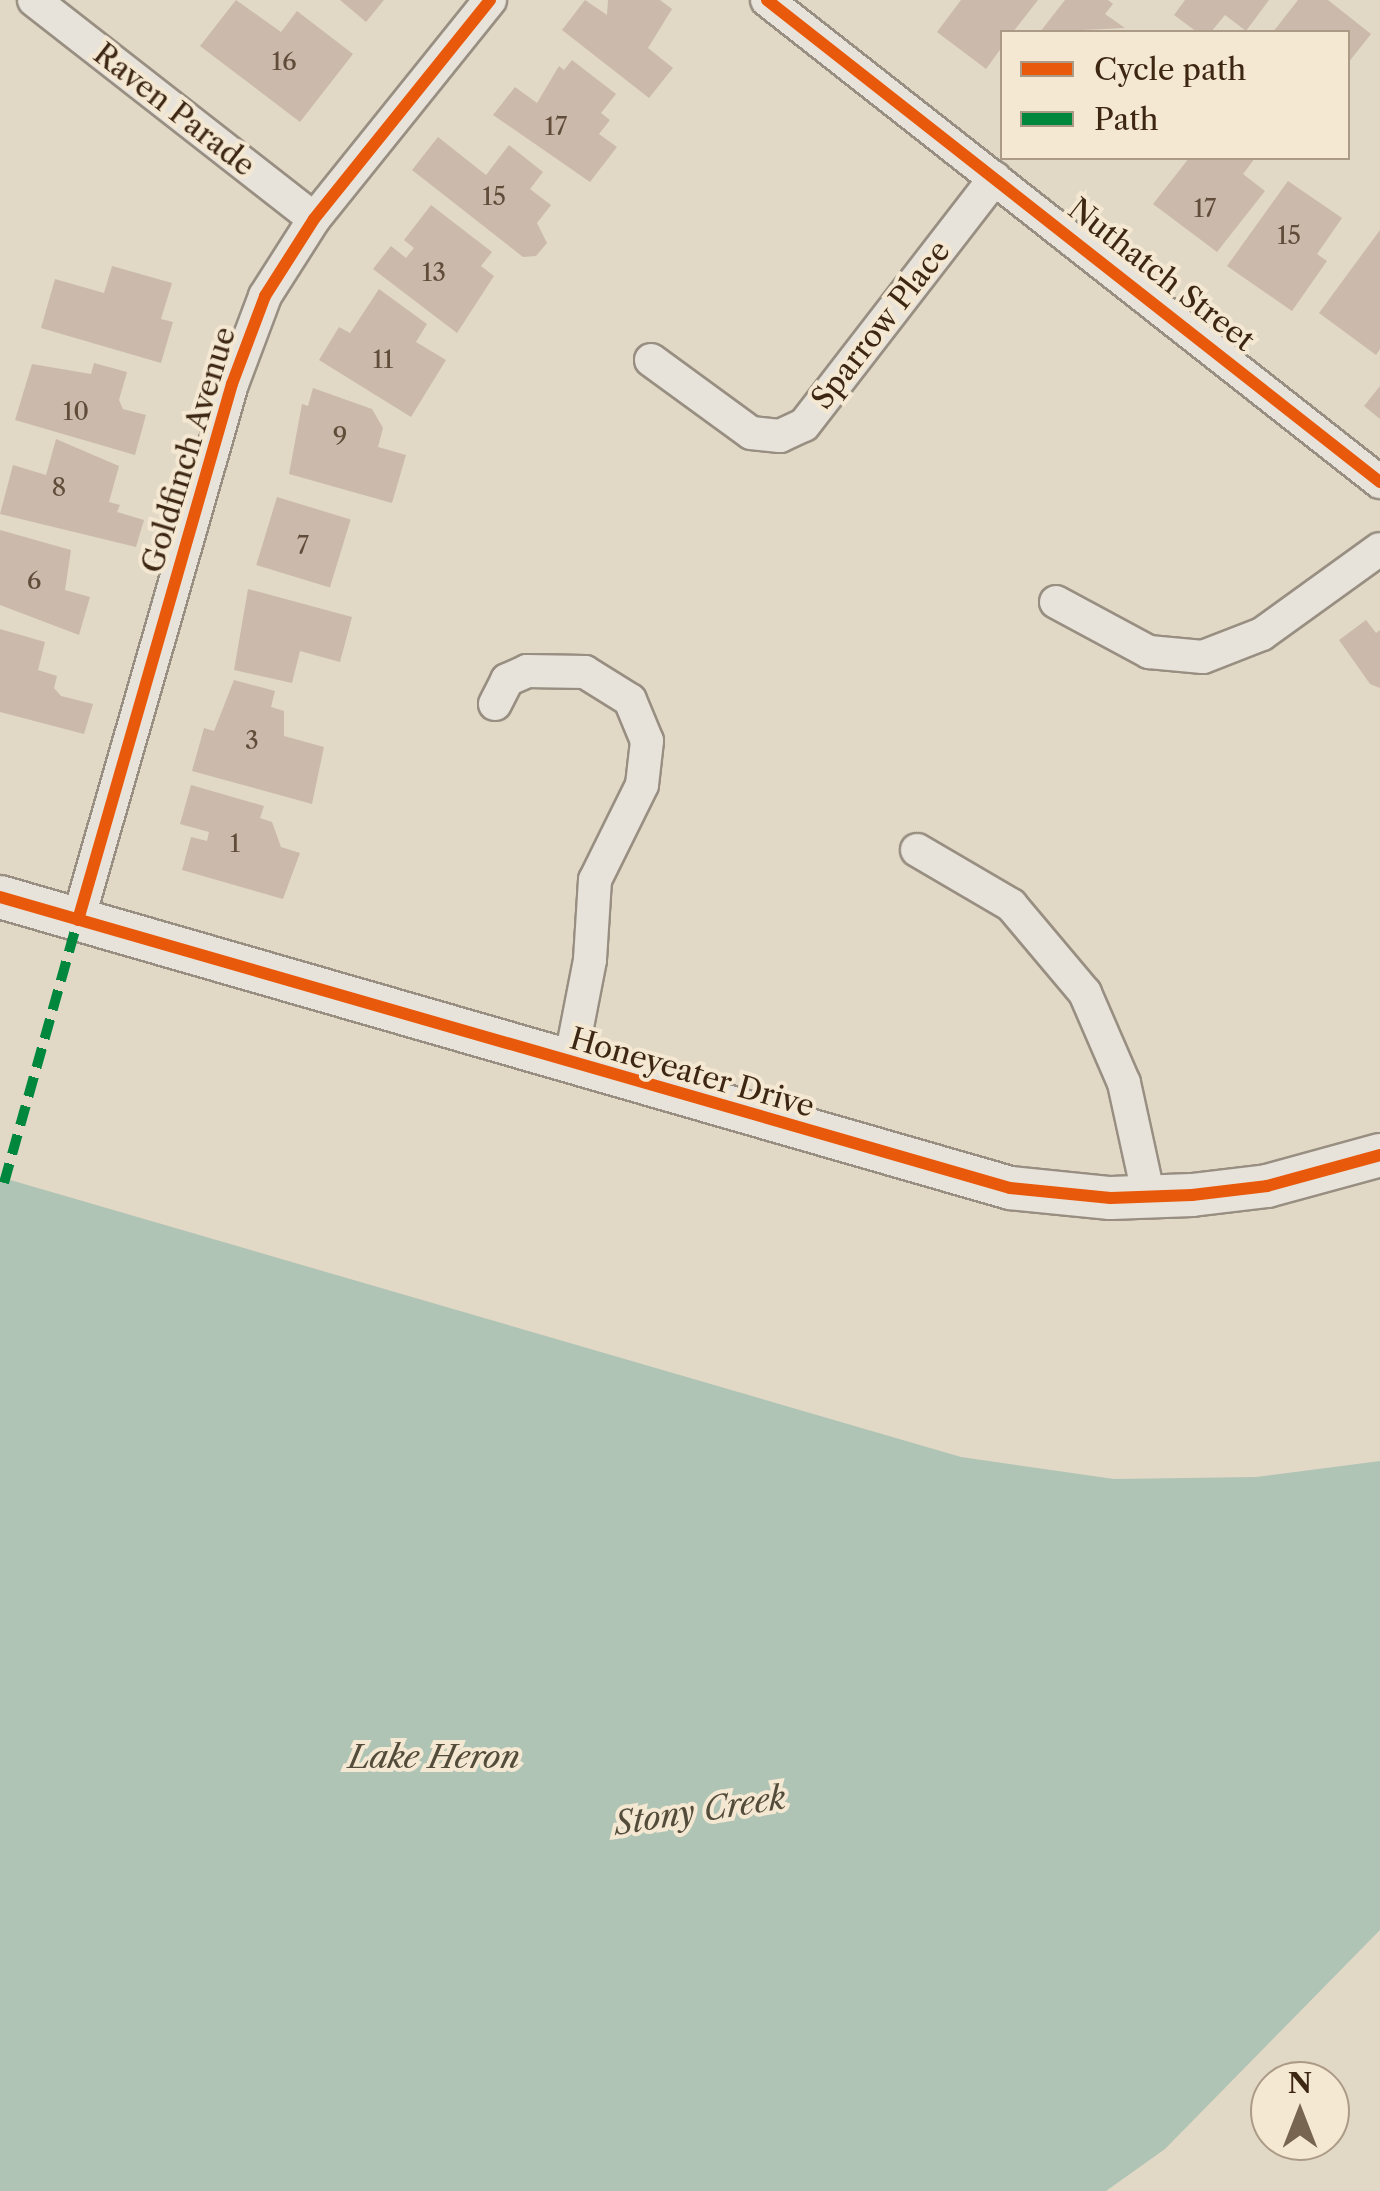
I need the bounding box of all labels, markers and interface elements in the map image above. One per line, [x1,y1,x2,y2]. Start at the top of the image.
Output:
legend [1000,30,1350,160]
street label: Raven Parade [86,36,262,184]
house number: 16 [271,47,297,77]
text: Cycle path [1094,51,1246,88]
text: Path [1094,101,1159,138]
house number: 17 [545,112,567,142]
house number: 15 [482,182,506,212]
street label: Nuthatch Street [1061,191,1261,359]
house number: 17 [1194,194,1216,224]
house number: 15 [1277,221,1301,251]
street label: Sparrow Place [804,233,958,417]
house number: 13 [422,258,446,288]
street label: Goldfinch Avenue [134,322,244,578]
house number: 11 [372,345,394,375]
house number: 10 [63,397,89,427]
house number: 9 [333,422,347,452]
house number: 8 [52,473,66,503]
house number: 7 [297,531,309,561]
house number: 6 [27,566,41,596]
house number: 3 [245,726,259,756]
house number: 1 [230,829,240,859]
street label: Honeyeater Drive [566,1021,818,1125]
water label: Lake Heron [348,1738,520,1776]
water label: Stony Creek [612,1779,788,1843]
north arrow [1250,2061,1350,2161]
text: N [1288,2066,1312,2100]

